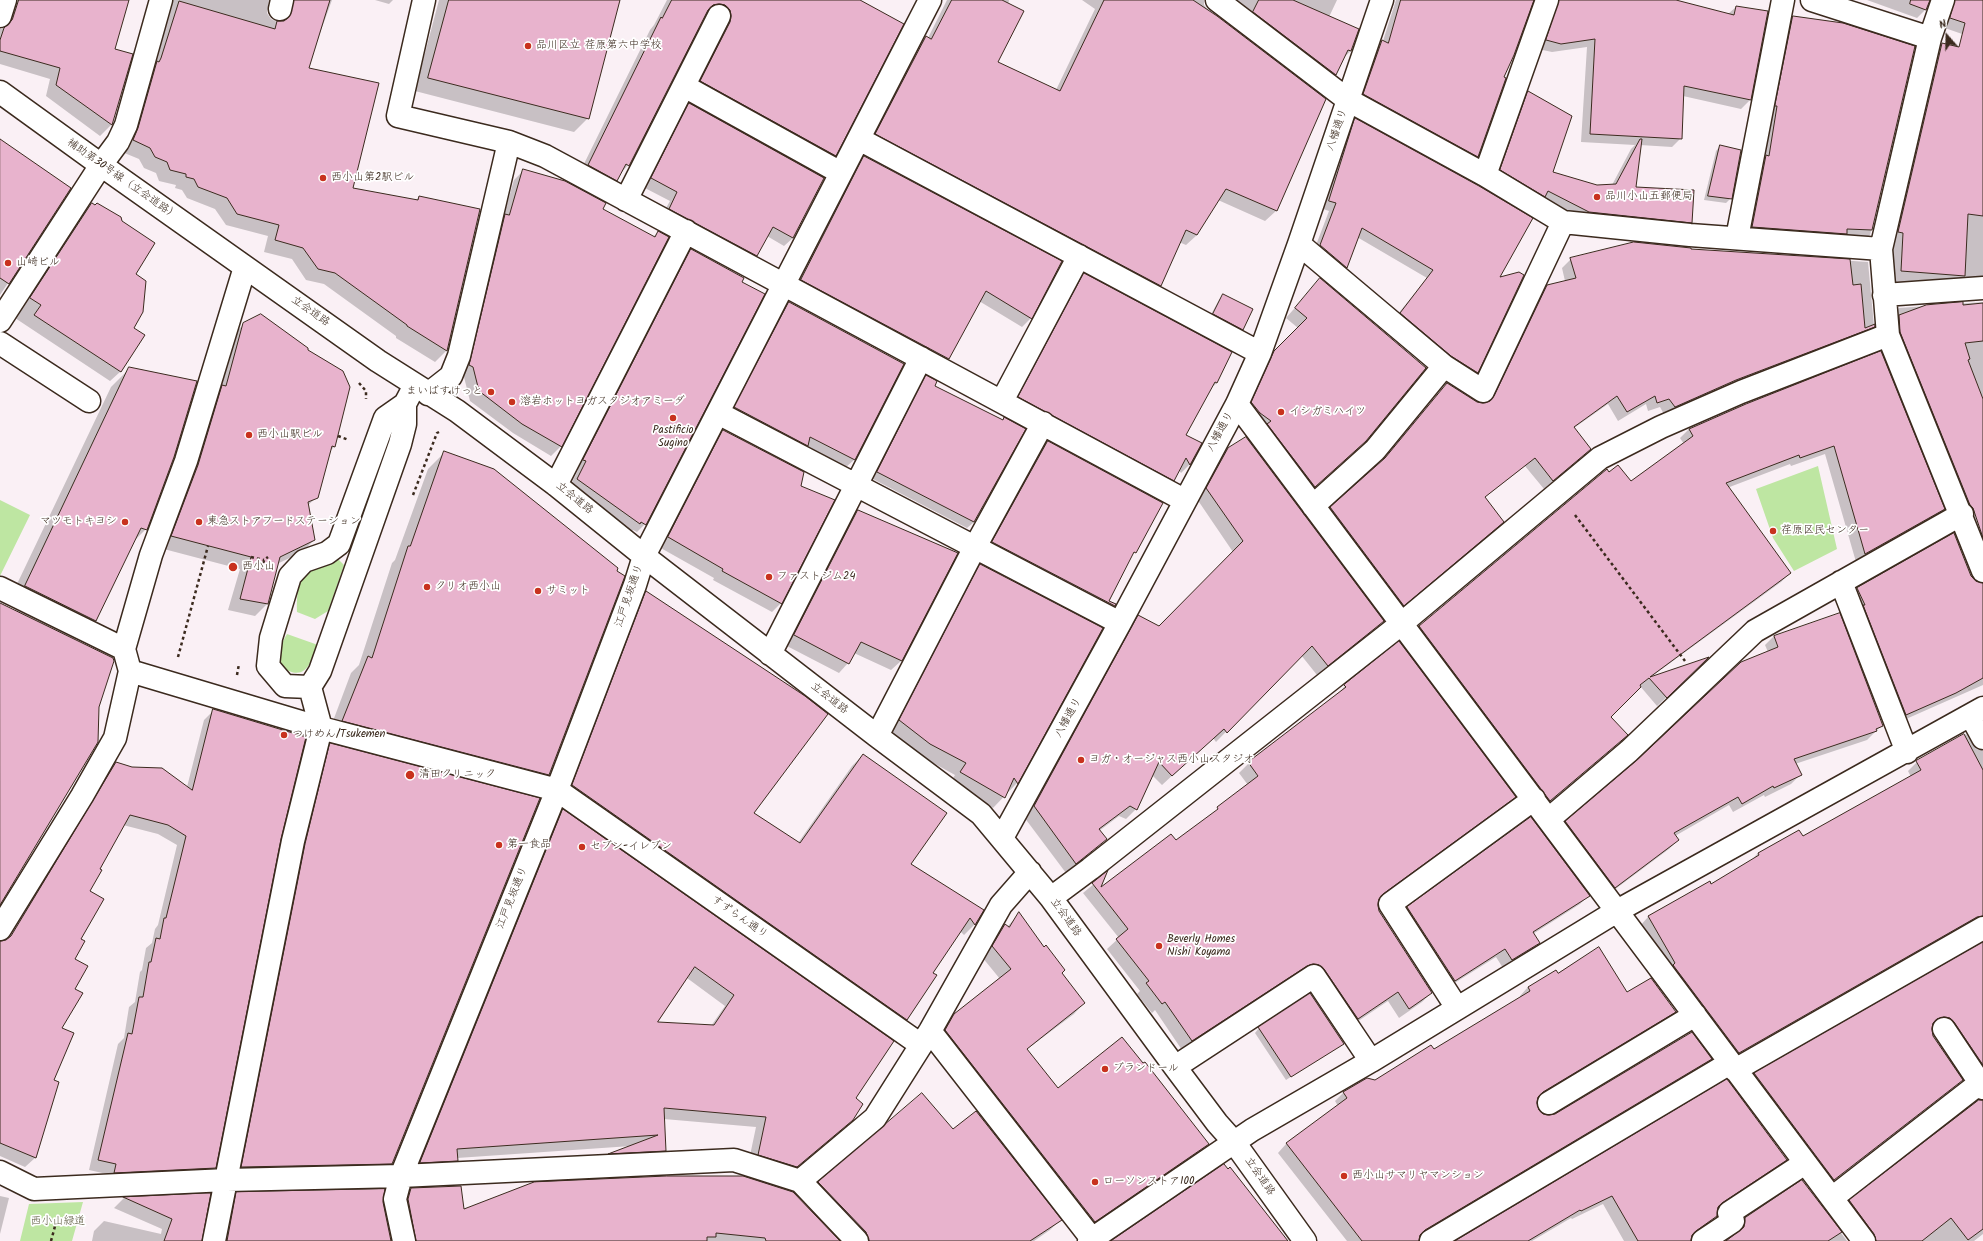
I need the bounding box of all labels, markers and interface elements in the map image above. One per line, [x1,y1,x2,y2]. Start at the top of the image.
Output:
text: N [1937,15,1949,34]
north arrow [1927,16,1967,56]
place label: 品川区立 荏原第六中学校 [536,39,661,53]
marker: 品川区立 荏原第六中学校 [523,41,533,51]
street label: 八幡通り [1325,107,1351,153]
street label: 補助第30号線（立会道路） [64,137,180,223]
place label: 西小山第2駅ビル [331,171,414,185]
marker: 西小山第2駅ビル [318,173,328,183]
place label: 品川小山五郵便局 [1605,190,1693,204]
marker: 品川小山五郵便局 [1592,192,1602,202]
place label: 山崎ビル [16,256,60,270]
marker: 山崎ビル [3,258,13,268]
street label: 立会道路 [288,294,332,330]
place label: まいばすけっと [406,385,483,399]
marker: まいばすけっと [486,387,496,397]
place label: 溶岩ホットヨガスタジオアミーダ [520,395,685,409]
marker: 溶岩ホットヨガスタジオアミーダ [507,397,517,407]
place label: イシガミハイツ [1289,405,1366,419]
marker: イシガミハイツ [1276,407,1286,417]
street label: 八幡通り [1205,410,1237,454]
marker: Pastificio Sugino [668,413,678,423]
place label: Pastificio Sugino [653,424,693,450]
place label: 西小山駅ビル [257,428,323,442]
marker: 西小山駅ビル [244,430,254,440]
street label: 立会道路 [553,480,595,518]
place label: マツモトキヨシ [40,515,117,529]
place label: 東急ストアフードステーション [207,515,361,529]
marker: マツモトキヨシ [120,517,130,527]
marker: 東急ストアフードステーション [194,517,204,527]
place label: 荏原区民センター [1781,524,1869,538]
marker: 荏原区民センター [1768,526,1778,536]
place label: 西小山 [242,560,275,574]
marker: 西小山 [227,561,239,573]
street label: 江戸見坂通り [613,563,647,629]
place label: ファストジム24 [777,570,855,584]
marker: ファストジム24 [764,572,774,582]
place label: クリオ西小山 [435,580,501,594]
marker: クリオ西小山 [422,582,432,592]
place label: サミット [546,584,590,598]
marker: サミット [533,586,543,596]
street label: 立会道路 [808,680,850,718]
street label: 八幡通り [1053,696,1085,740]
place label: つけめん/Tsukemen [292,728,385,742]
marker: つけめん/Tsukemen [279,730,289,740]
place label: ヨガ・オージャス西小山スタジオ [1089,753,1254,767]
marker: ヨガ・オージャス西小山スタジオ [1076,755,1086,765]
place label: 清田クリニック [419,768,496,782]
marker: 清田クリニック [404,769,416,781]
place label: 第一食品 [507,838,551,852]
marker: 第一食品 [494,840,504,850]
place label: セブン-イレブン [590,840,672,854]
marker: セブン-イレブン [577,842,587,852]
street label: 江戸見坂通り [495,865,531,931]
street label: すずらん通り [708,894,770,942]
street label: 立会道路 [1047,896,1083,940]
place label: Beverly Homes Nishi Koyama [1167,933,1235,959]
marker: Beverly Homes Nishi Koyama [1154,941,1164,951]
place label: ブランドール [1113,1062,1179,1076]
marker: ブランドール [1100,1064,1110,1074]
street label: 立会道路 [1241,1155,1277,1199]
place label: 西小山サマリヤマンション [1352,1169,1484,1183]
marker: 西小山サマリヤマンション [1339,1171,1349,1181]
place label: ローソンストア100 [1103,1175,1194,1189]
marker: ローソンストア100 [1090,1177,1100,1187]
park label: 西小山緑道 [31,1215,85,1229]

